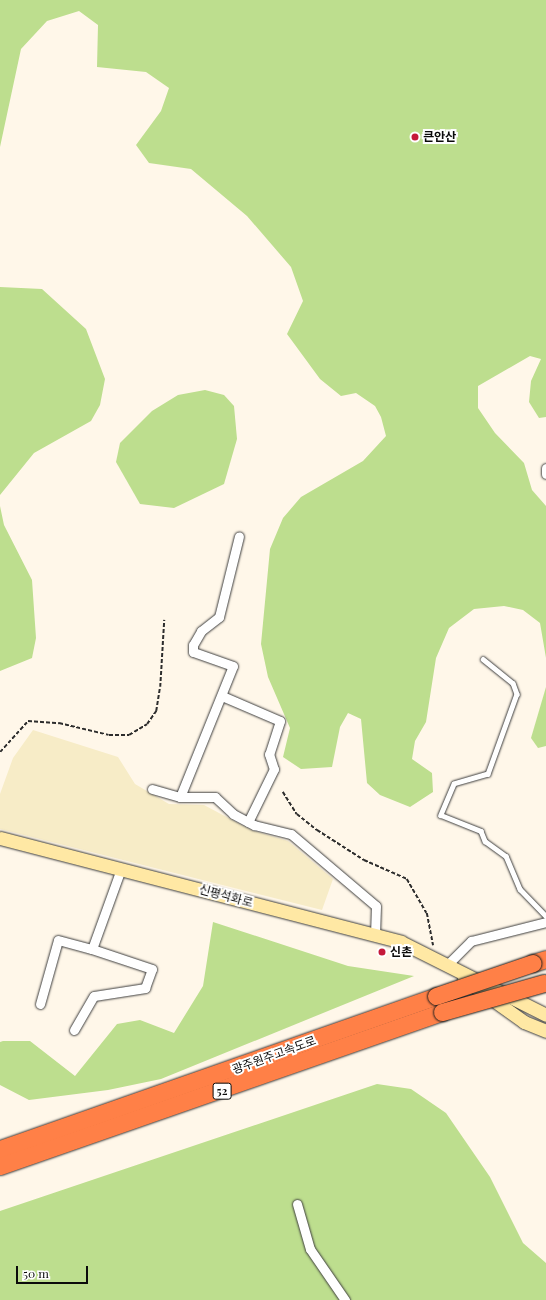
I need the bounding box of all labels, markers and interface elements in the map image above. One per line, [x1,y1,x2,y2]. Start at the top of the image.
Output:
place label: 큰안산 [423,130,456,144]
marker: 큰안산 [410,132,420,142]
street label: 신평석화로 [197,882,255,910]
place label: 신촌 [390,945,412,959]
marker: 신촌 [377,947,387,957]
street label: 광주원주고속도로 [230,1033,318,1077]
road number: 52 [212,1082,232,1100]
scale bar [18,1258,90,1284]
text: 50 m [23,1265,49,1281]

